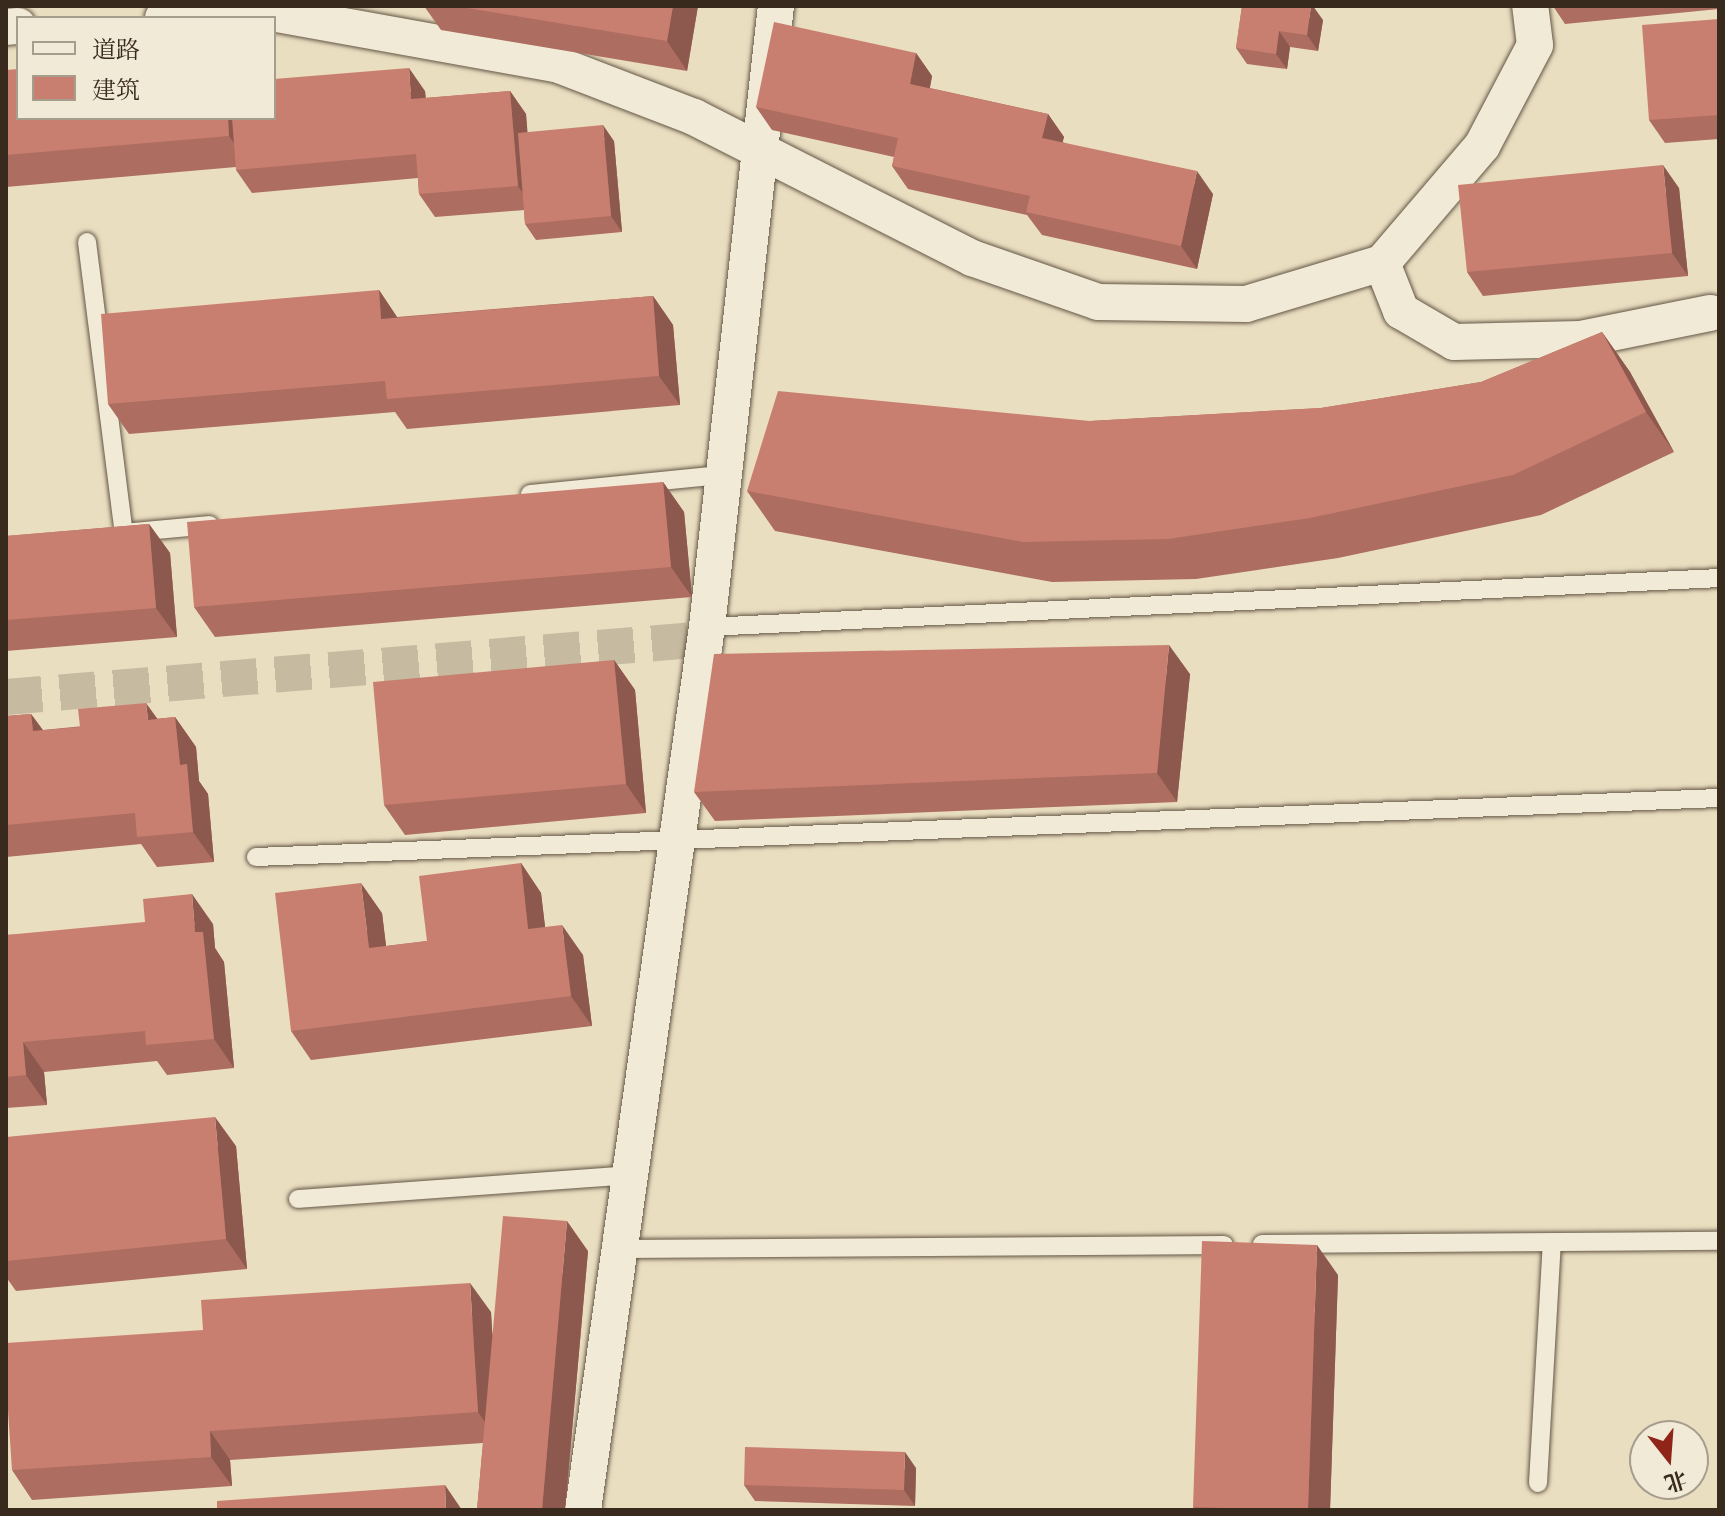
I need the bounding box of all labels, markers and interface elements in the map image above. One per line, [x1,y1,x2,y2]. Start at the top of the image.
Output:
legend [16,16,276,120]
text: 道路 [92,35,140,66]
text: 建筑 [92,75,140,106]
north arrow [1629,1420,1709,1500]
text: 北 [1661,1464,1690,1498]

